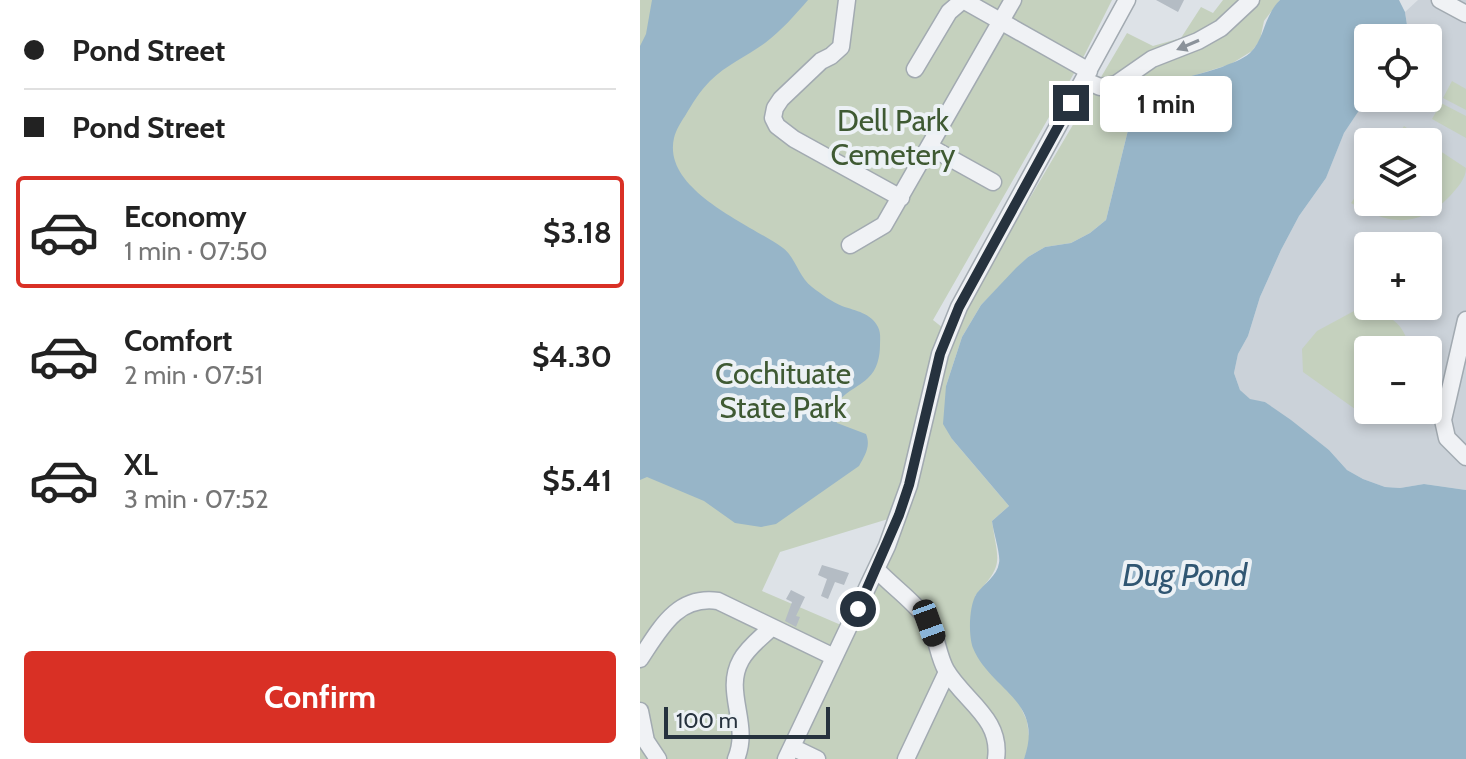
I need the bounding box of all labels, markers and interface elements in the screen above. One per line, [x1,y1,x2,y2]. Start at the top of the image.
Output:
map controls [1354,24,1442,424]
button: locate [1354,24,1442,112]
text: Pond Street [72,32,225,69]
one-way arrow [1176,38,1200,51]
callout: 1 min [1099,75,1231,131]
route end [1053,85,1089,121]
text: 1 min [1137,88,1195,120]
park label: Dell Park Cemetery [830,102,956,173]
text: Pond Street [72,109,225,146]
button: layers [1354,128,1442,216]
icon: car [28,196,100,268]
text: Economy [124,198,247,235]
text: $3.18 [543,214,612,251]
button: + [1354,232,1442,320]
text: 1 min · 07:50 [124,235,268,267]
icon: car [28,320,100,392]
text: Comfort [124,322,232,359]
button: − [1354,336,1442,424]
text: $4.30 [532,338,612,375]
park label: Cochituate State Park [715,355,851,426]
text: 2 min · 07:51 [124,359,263,391]
icon: car [28,444,100,516]
text: XL [124,446,158,483]
text: $5.41 [542,462,612,499]
text: 3 min · 07:52 [124,483,269,515]
water label: Dug Pond [1123,555,1249,594]
route start [840,591,876,627]
car [910,596,948,650]
button: Confirm [24,651,616,743]
scale bar [664,703,830,739]
text: 100 m [676,707,738,734]

